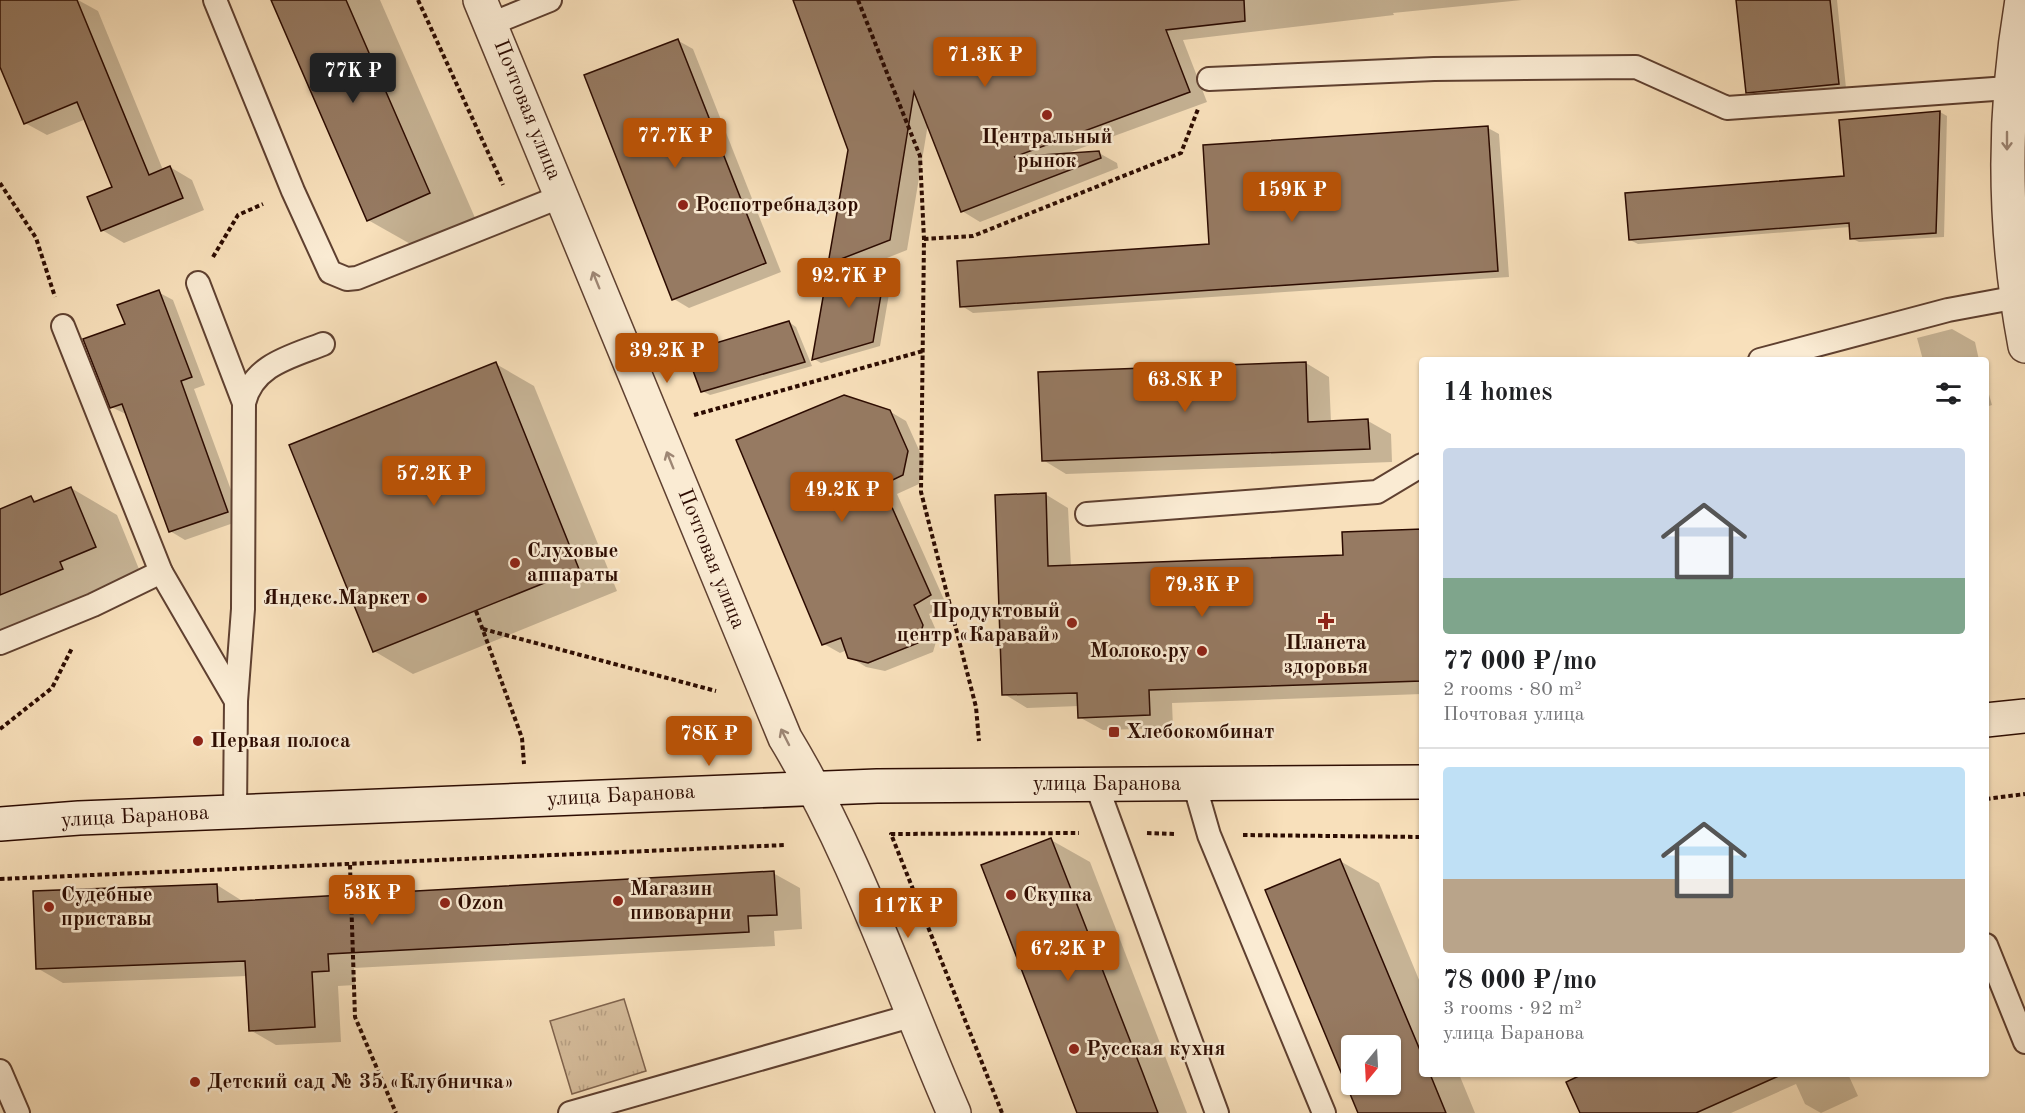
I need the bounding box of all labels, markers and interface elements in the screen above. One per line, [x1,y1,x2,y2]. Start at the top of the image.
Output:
street label: Почтовая улица [489,37,565,183]
pin: 71.3K ₽ [930,37,1040,88]
text: 71.3K ₽ [947,46,1023,66]
pin: 77K ₽ [311,53,395,104]
text: 77K ₽ [324,62,382,82]
marker: Центральный рынок [1040,108,1054,122]
pin: 77.7K ₽ [620,118,730,169]
text: 77.7K ₽ [637,127,713,147]
place label: Центральный рынок [982,127,1112,172]
one-way arrow [2001,131,2013,151]
pin: 159K ₽ [1243,172,1341,223]
text: 159K ₽ [1257,181,1327,201]
place label: Роспотребнадзор [695,195,858,216]
marker: Роспотребнадзор [676,198,690,212]
pin: 92.7K ₽ [794,258,904,309]
text: 92.7K ₽ [811,267,887,287]
one-way arrow [590,271,601,290]
pin: 39.2K ₽ [612,333,722,384]
text: 39.2K ₽ [629,342,705,362]
pin: 63.8K ₽ [1130,362,1240,413]
text: 63.8K ₽ [1147,371,1223,391]
icon: filters [1932,377,1965,410]
text: 14 homes [1443,380,1552,406]
one-way arrow [664,451,675,470]
pin: 57.2K ₽ [379,456,489,507]
text: 57.2K ₽ [396,465,472,485]
pin: 49.2K ₽ [787,472,897,523]
text: 49.2K ₽ [804,481,880,501]
street label: Почтовая улица [673,486,749,632]
icon: home [1650,487,1758,595]
place label: Слуховые аппараты [527,541,619,586]
marker: Слуховые аппараты [508,556,522,570]
pin: 79.3K ₽ [1147,567,1257,618]
text: 79.3K ₽ [1164,576,1240,596]
place label: Яндекс.Маркет [263,588,410,609]
marker: Яндекс.Маркет [415,591,429,605]
place label: Продуктовый центр «Каравай» [897,601,1060,646]
marker: Планета здоровья [1319,614,1333,628]
marker: Продуктовый центр «Каравай» [1065,616,1079,630]
place label: Планета здоровья [1284,633,1368,678]
place label: Молоко.ру [1090,641,1190,662]
marker: Молоко.ру [1195,644,1209,658]
text: 77 000 ₽/mo [1443,649,1597,675]
text: 2 rooms · 80 m² [1443,680,1582,700]
text: Почтовая улица [1443,705,1585,725]
pin: 78K ₽ [667,716,751,767]
place label: Хлебокомбинат [1126,722,1274,743]
text: 78K ₽ [680,725,738,745]
marker: Хлебокомбинат [1107,725,1121,739]
one-way arrow [779,729,790,747]
place label: Первая полоса [210,731,351,752]
marker: Первая полоса [191,734,205,748]
street label: улица Баранова [1033,774,1181,795]
street label: улица Баранова [546,782,696,810]
street label: улица Баранова [60,803,210,831]
icon: home [1650,806,1758,914]
pin: 53K ₽ [330,875,414,926]
place label: Магазин пивоварни [630,879,731,924]
text: 53K ₽ [343,884,401,904]
place label: Судебные приставы [61,885,153,930]
place label: Скупка [1023,885,1093,906]
pin: 117K ₽ [859,888,957,939]
marker: Скупка [1004,888,1018,902]
place label: Ozon [457,893,504,914]
marker: Магазин пивоварни [611,894,625,908]
marker: Ozon [438,896,452,910]
text: 117K ₽ [873,897,943,917]
marker: Судебные приставы [42,900,56,914]
pin: 67.2K ₽ [1013,931,1123,982]
text: 67.2K ₽ [1030,940,1106,960]
text: 78 000 ₽/mo [1443,968,1597,994]
text: 3 rooms · 92 m² [1443,999,1582,1019]
text: улица Баранова [1443,1024,1584,1044]
north arrow [1341,1035,1401,1095]
map controls [1341,1035,1401,1095]
place label: Русская кухня [1086,1039,1225,1060]
marker: Русская кухня [1067,1042,1081,1056]
place label: Детский сад № 35 «Клубничка» [207,1072,514,1093]
marker: Детский сад № 35 «Клубничка» [188,1075,202,1089]

